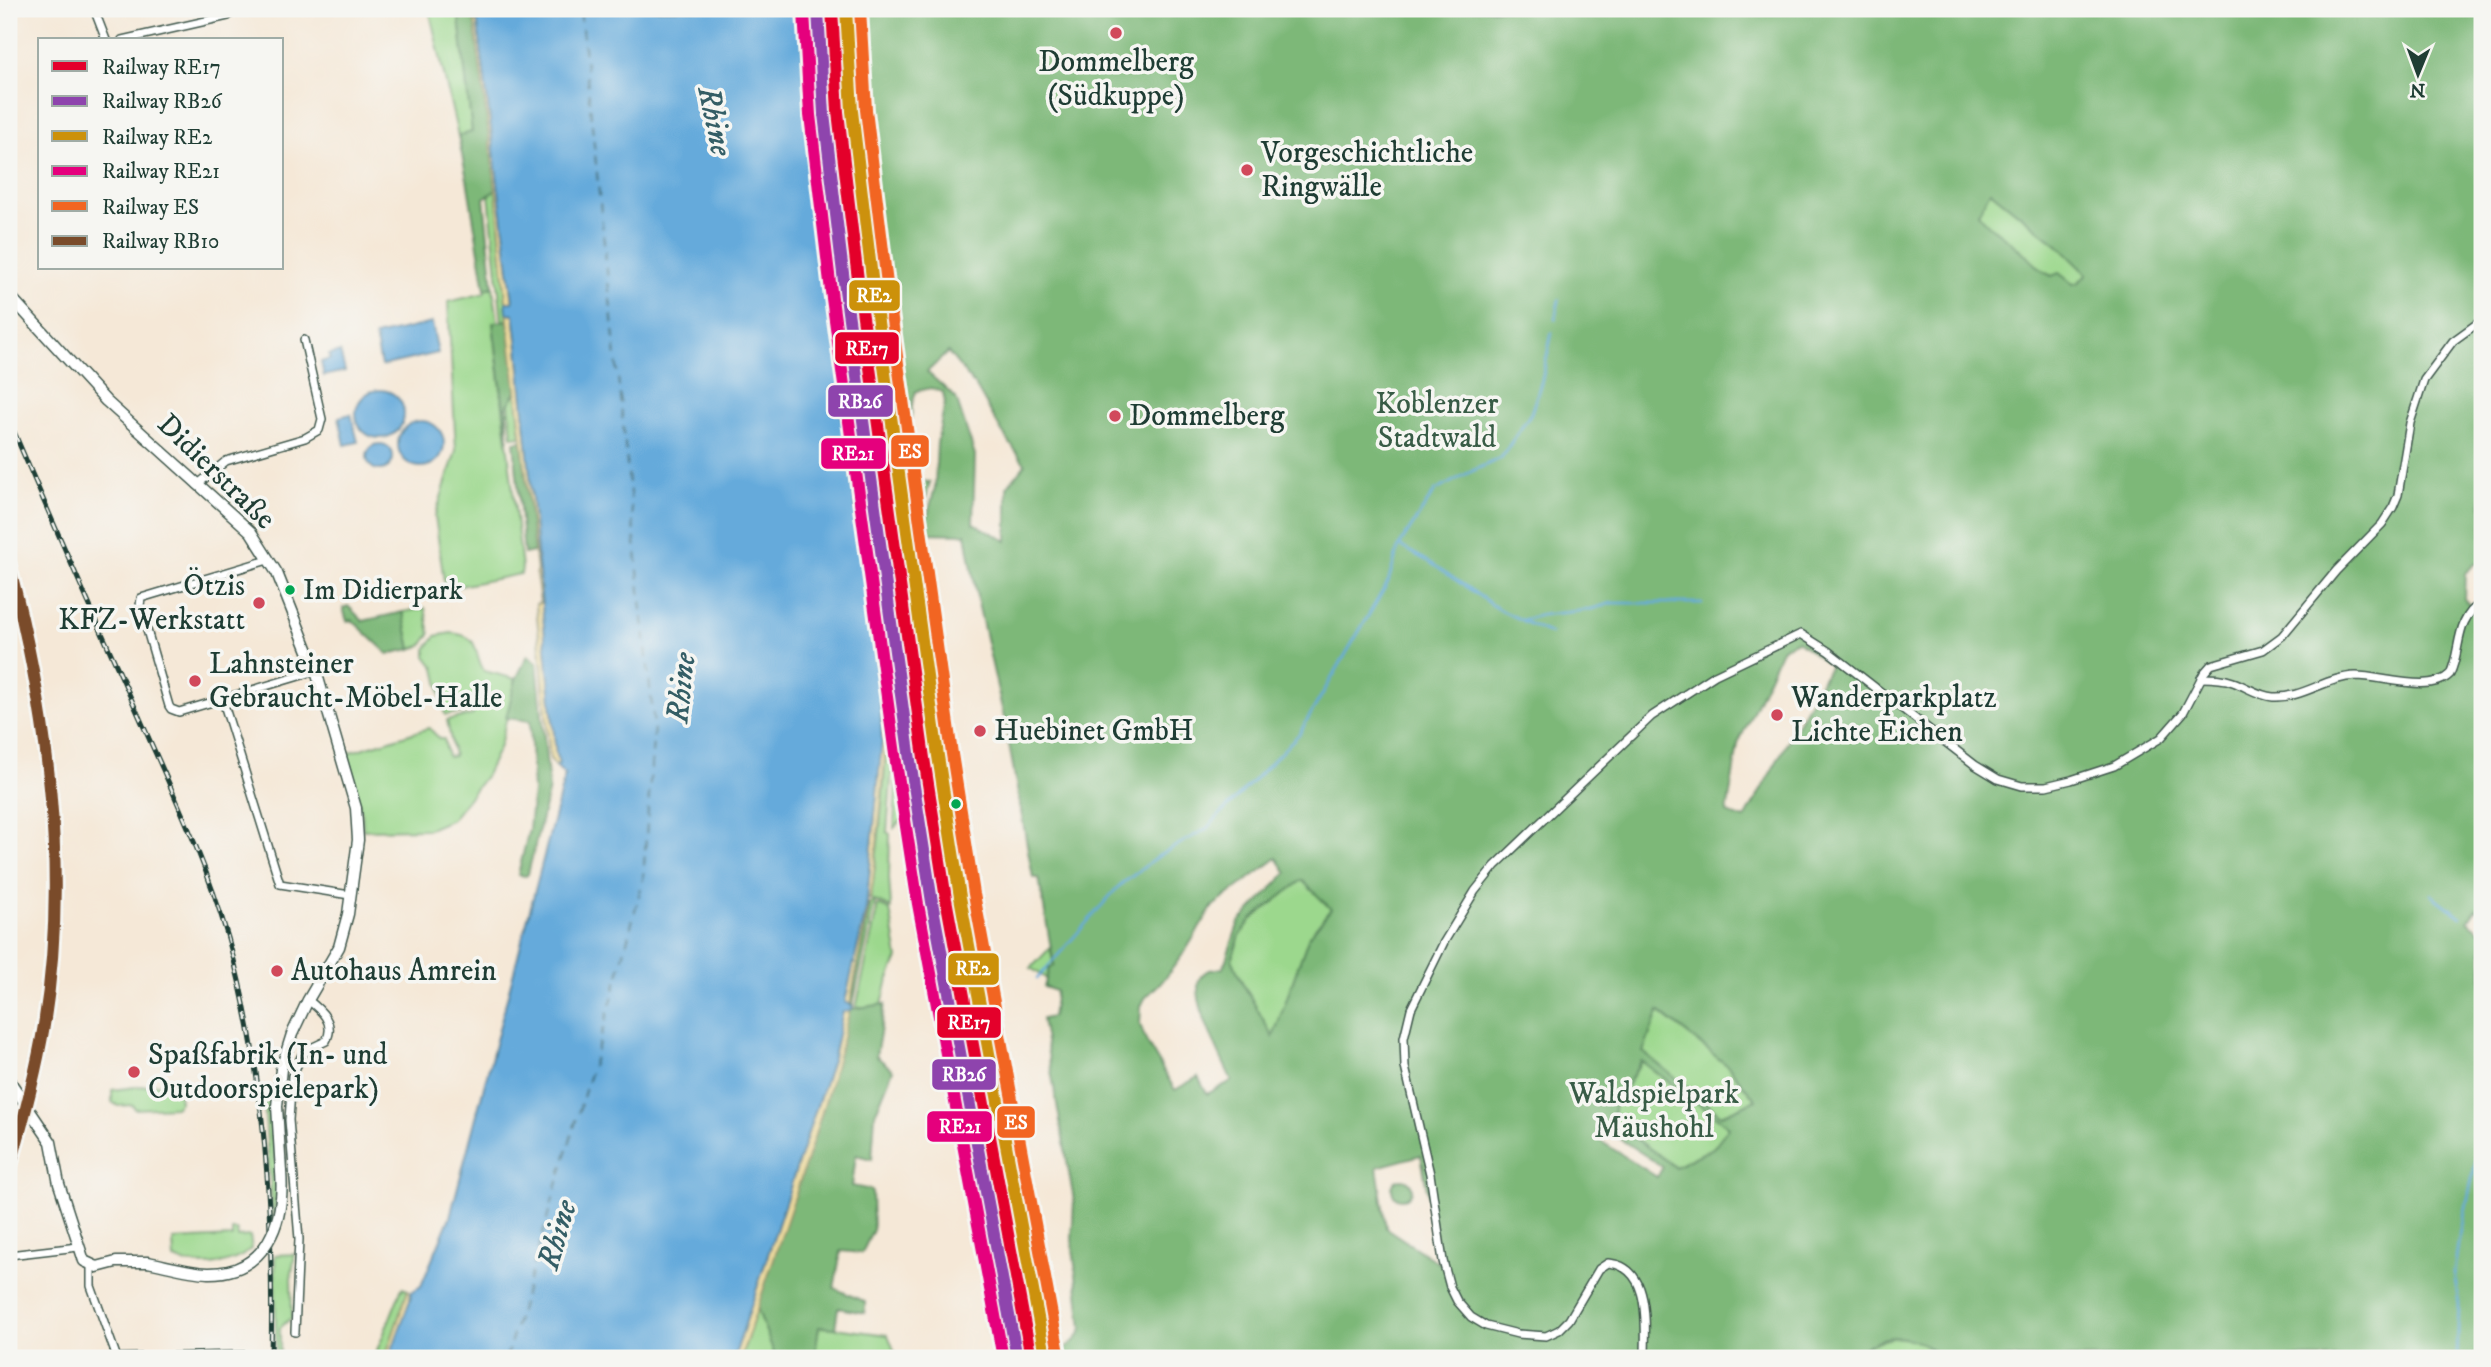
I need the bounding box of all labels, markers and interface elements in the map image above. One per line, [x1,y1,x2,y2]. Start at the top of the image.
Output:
marker: Dommelberg (Südkuppe) [1108,25,1124,41]
legend [38,38,284,270]
north arrow [2382,38,2452,108]
place label: Dommelberg (Südkuppe) [1038,44,1194,115]
text: Railway RE17 [102,55,221,81]
text: N [2409,78,2426,101]
water label: Rhine [687,81,741,161]
text: Railway RB26 [102,89,223,115]
text: Railway RE2 [102,125,213,151]
place label: Vorgeschichtliche Ringwälle [1260,135,1473,206]
text: Railway RE21 [102,159,220,185]
marker: Vorgeschichtliche Ringwälle [1239,162,1255,178]
text: Railway ES [102,195,199,221]
text: Railway RB10 [102,229,219,255]
line badge: RE2 [848,279,901,312]
text: RE2 [856,285,892,308]
line badge: RE17 [834,331,900,365]
text: RE17 [845,338,889,361]
line badge: RB26 [827,384,894,418]
park label: Koblenzer Stadtwald [1376,386,1498,457]
text: RB26 [838,391,883,414]
place label: Dommelberg [1129,398,1285,435]
street label: Didierstraße [149,406,283,538]
marker: Dommelberg [1107,408,1123,424]
line badge: ES [890,434,930,468]
line badge: RE21 [820,437,887,470]
text: ES [898,441,922,464]
text: RE21 [832,443,874,466]
place label: Ötzis KFZ-Werkstatt [58,567,245,639]
place label: Im Didierpark [303,573,463,608]
marker: Im Didierpark [283,583,297,597]
marker: Ötzis KFZ-Werkstatt [251,595,267,611]
place label: Lahnsteiner Gebraucht-Möbel-Halle [209,646,502,717]
water label: Rhine [658,650,706,726]
marker: Lahnsteiner Gebraucht-Möbel-Halle [187,673,203,689]
place label: Wanderparkplatz Lichte Eichen [1790,680,1996,751]
marker: Wanderparkplatz Lichte Eichen [1769,707,1785,723]
place label: Huebinet GmbH [994,713,1194,750]
marker: Huebinet GmbH [972,723,988,739]
unlabelled marker [949,797,963,811]
line badge: RE2 [947,952,1000,986]
place label: Autohaus Amrein [291,953,497,990]
text: RE2 [955,958,991,981]
marker: Autohaus Amrein [269,963,285,979]
line badge: RE17 [936,1006,1002,1039]
text: RE17 [947,1012,991,1035]
place label: Spaßfabrik (In- und Outdoorspielepark) [148,1037,388,1108]
line badge: RB26 [931,1058,997,1091]
marker: Spaßfabrik (In- und Outdoorspielepark) [126,1064,142,1080]
text: RB26 [942,1064,987,1087]
park label: Waldspielpark Mäushohl [1568,1076,1739,1147]
line badge: ES [996,1105,1036,1139]
line badge: RE21 [926,1110,993,1143]
text: ES [1004,1112,1028,1135]
text: RE21 [939,1116,981,1139]
water label: Rhine [529,1195,587,1275]

